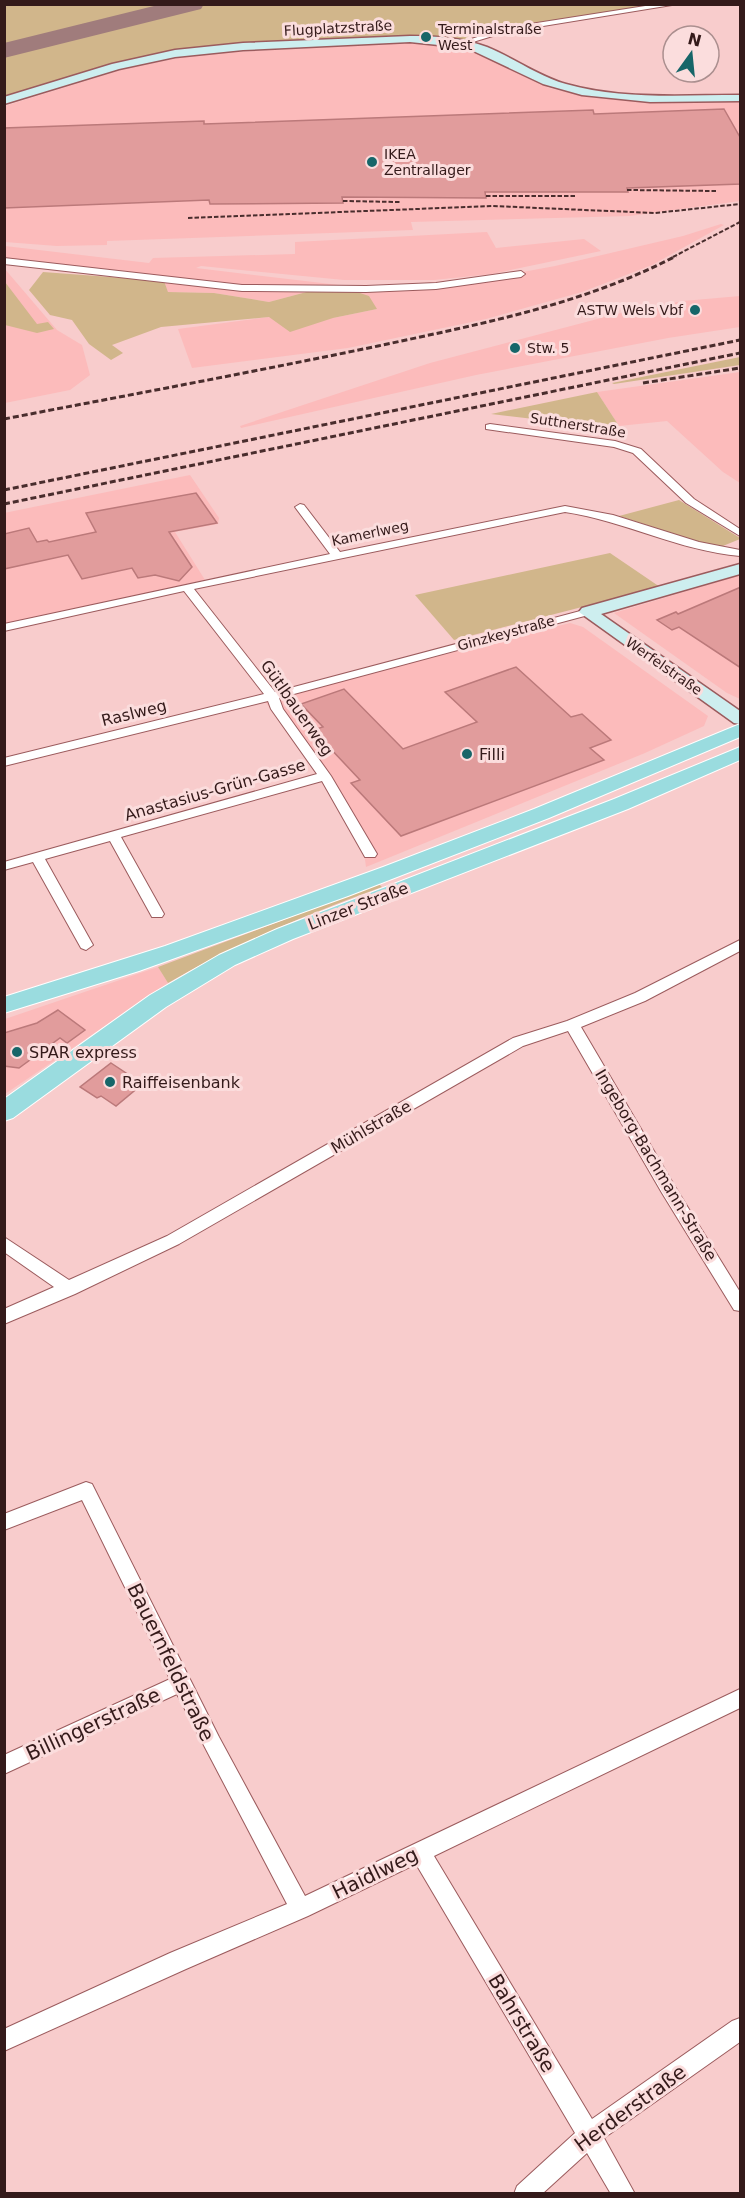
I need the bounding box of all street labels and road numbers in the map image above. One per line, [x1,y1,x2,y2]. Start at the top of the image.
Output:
street label: Flugplatzstraße [283,17,393,39]
street label: Suttnerstraße [529,410,627,440]
street label: Kamerlweg [330,517,410,549]
street label: Ginzkeystraße [456,612,556,654]
street label: Werfelstraße [623,634,705,698]
street label: Gütlbauerweg [257,656,337,760]
street label: Raslweg [99,696,169,730]
street label: Anastasius-Grün-Gasse [122,755,308,825]
street label: Linzer Straße [305,878,411,934]
street label: Ingeborg-Bachmann-Straße [591,1066,721,1264]
street label: Mühlstraße [328,1096,414,1158]
street label: Bauernfeldstraße [122,1579,220,1745]
street label: Billingerstraße [22,1682,164,1766]
street label: Haidlweg [328,1842,422,1904]
street label: Bahrstraße [483,1969,561,2077]
street label: Herderstraße [570,2059,690,2157]

